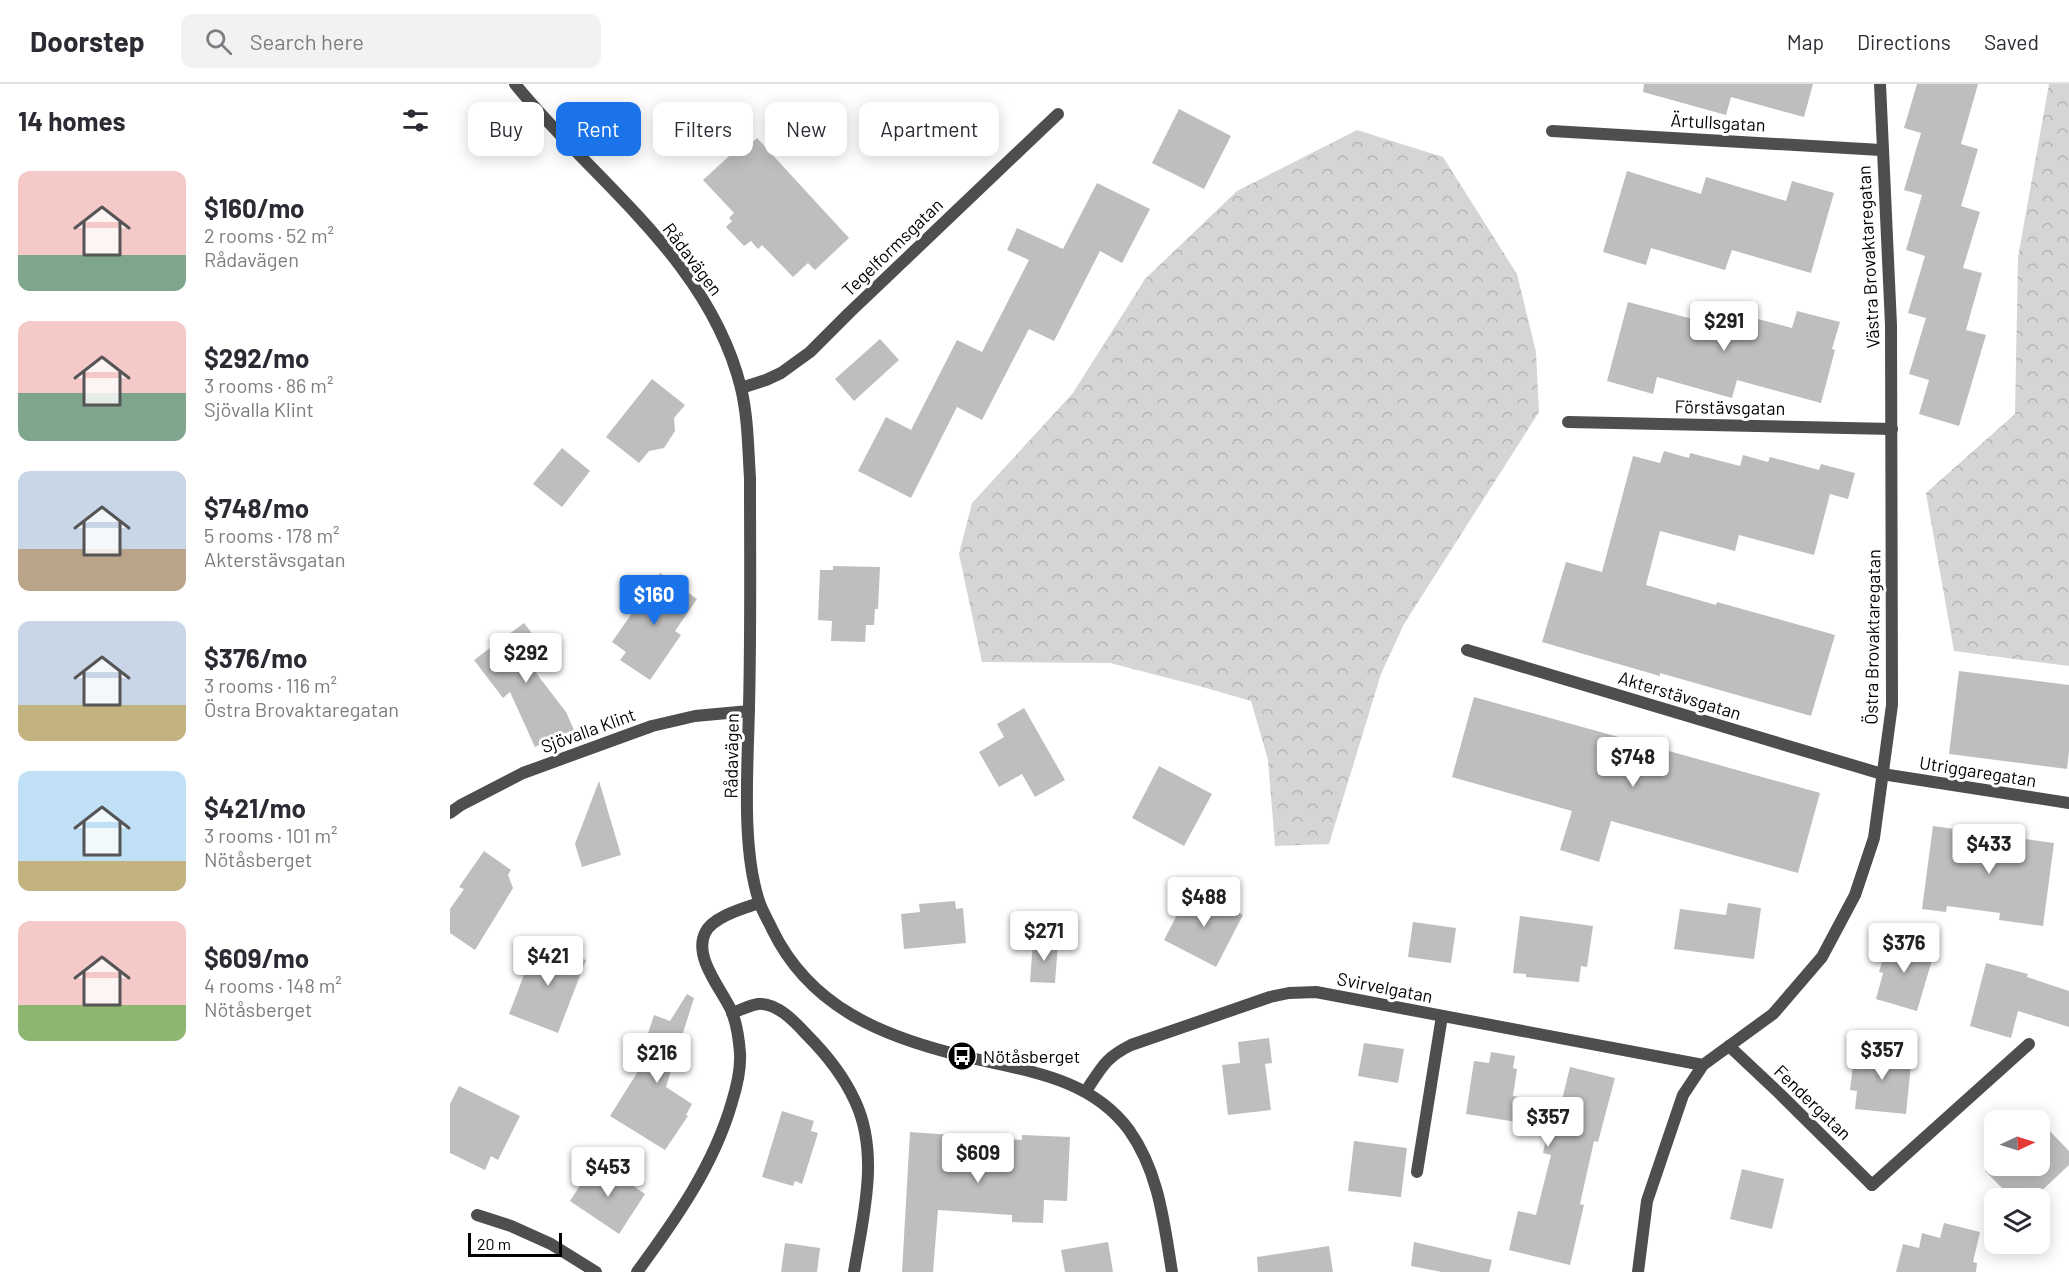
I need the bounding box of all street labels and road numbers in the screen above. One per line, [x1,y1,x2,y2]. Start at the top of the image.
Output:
street label: Ärtullsgatan [1670,109,1766,135]
street label: Västra Brovaktaregatan [1852,165,1884,349]
street label: Tegelformsgatan [837,193,947,301]
street label: Rådavägen [659,218,727,300]
street label: Förstävsgatan [1674,395,1786,419]
street label: Östra Brovaktaregatan [1859,549,1885,725]
street label: Akterstävsgatan [1616,666,1744,724]
street label: Sjövalla Klint [538,703,638,757]
street label: Rådavägen [719,713,743,799]
street label: Utriggaregatan [1918,751,2038,791]
street label: Svirvelgatan [1335,967,1435,1007]
street label: Fendergatan [1770,1060,1856,1144]

